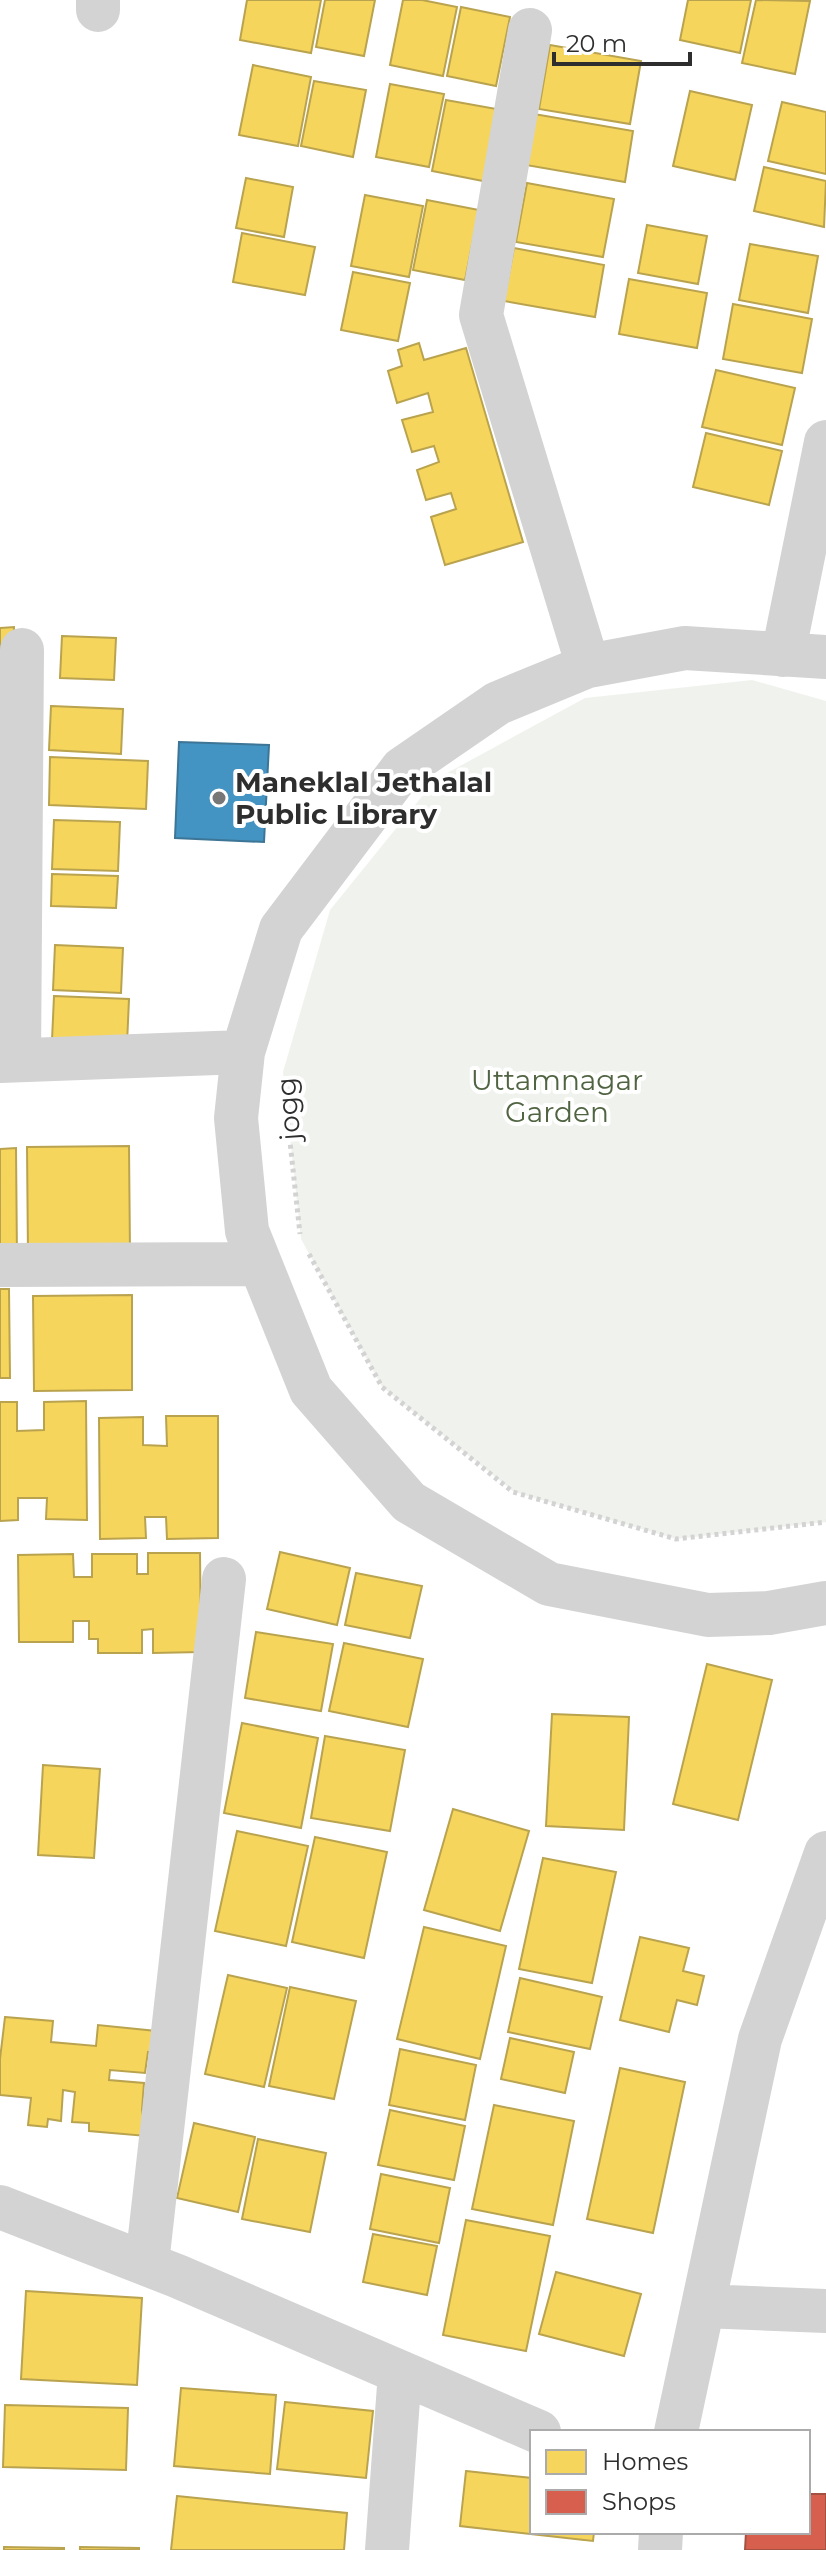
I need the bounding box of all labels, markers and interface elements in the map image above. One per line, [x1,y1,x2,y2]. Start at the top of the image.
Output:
scale bar [554,16,690,66]
text: 20 m [566,29,627,58]
place label: Maneklal Jethalal Public Library [235,765,492,831]
marker: Maneklal Jethalal Public Library [210,789,228,807]
park label: Uttamnagar Garden [471,1063,643,1129]
street label: jogg [269,1076,307,1145]
legend [530,2430,810,2534]
text: Homes [602,2447,688,2476]
text: Shops [602,2487,676,2516]

